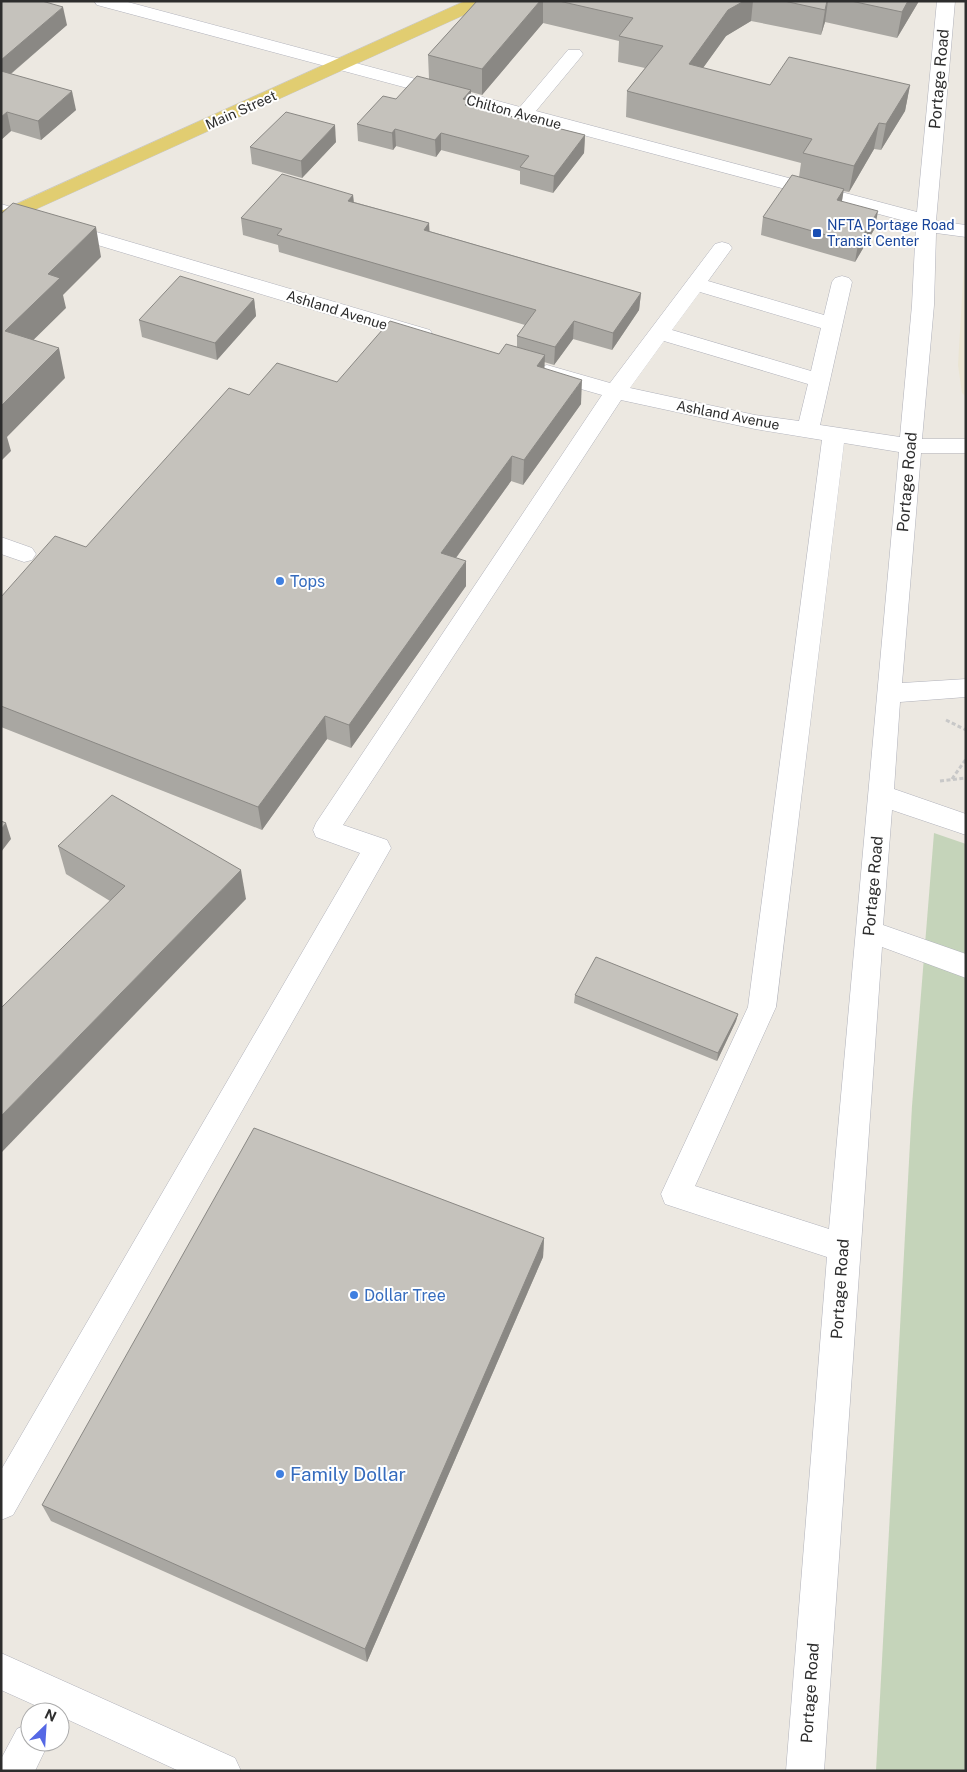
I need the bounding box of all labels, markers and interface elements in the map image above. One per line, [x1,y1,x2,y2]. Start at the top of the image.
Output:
street label: Portage Road [925,28,953,130]
street label: Main Street [203,87,279,133]
street label: Chilton Avenue [465,92,563,132]
place label: NFTA Portage Road Transit Center [827,217,955,249]
marker: NFTA Portage Road Transit Center [811,227,823,239]
street label: Ashland Avenue [285,287,389,333]
street label: Ashland Avenue [675,397,781,433]
street label: Portage Road [893,431,921,533]
place label: Tops [290,572,325,591]
marker: Tops [274,575,286,587]
street label: Portage Road [859,835,887,937]
street label: Portage Road [827,1238,853,1340]
place label: Dollar Tree [364,1286,446,1305]
marker: Dollar Tree [348,1289,360,1301]
place label: Family Dollar [290,1463,406,1485]
marker: Family Dollar [274,1468,286,1480]
street label: Portage Road [797,1642,823,1744]
north arrow [20,1702,70,1752]
text: N [42,1706,59,1725]

